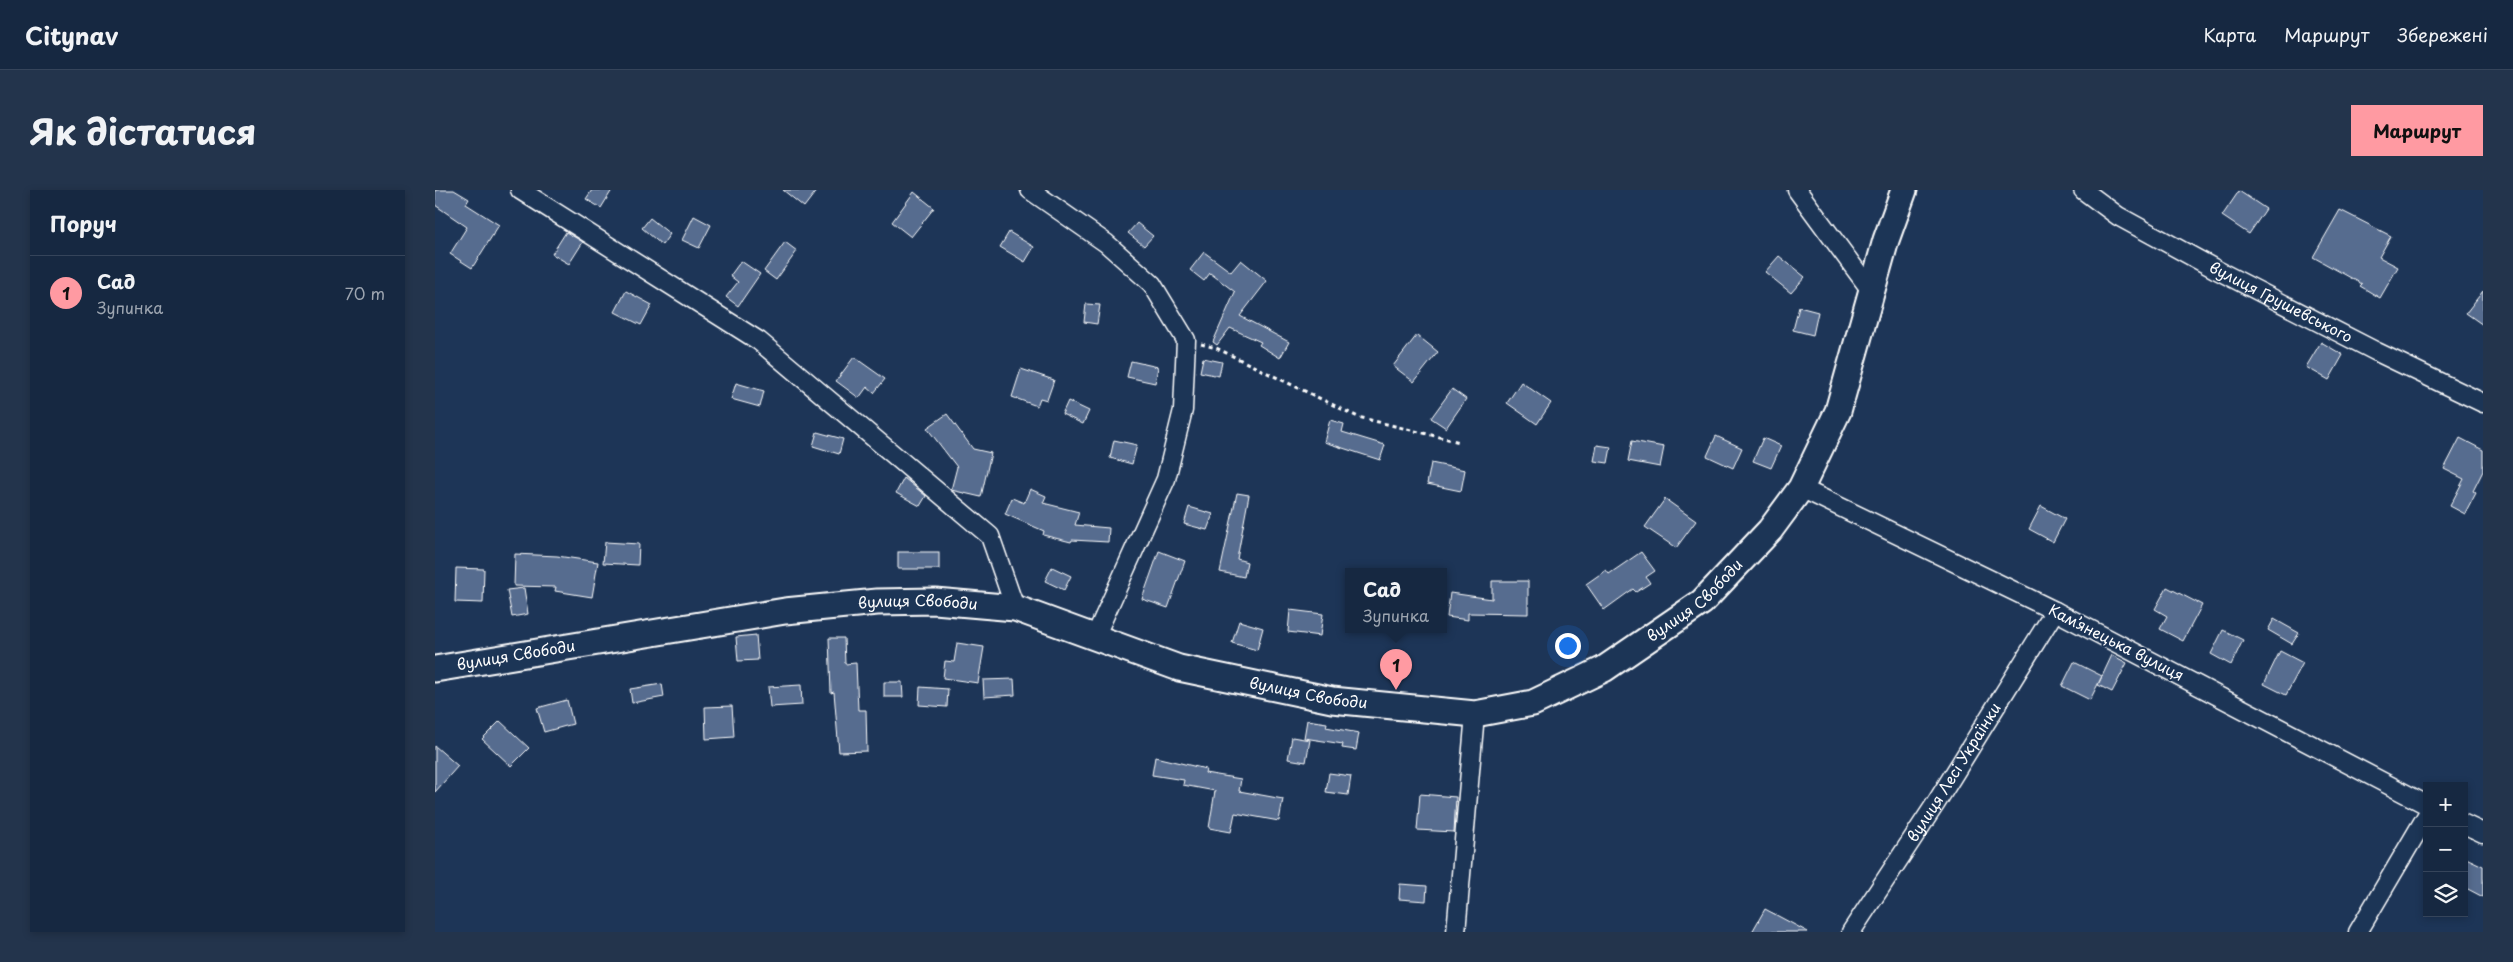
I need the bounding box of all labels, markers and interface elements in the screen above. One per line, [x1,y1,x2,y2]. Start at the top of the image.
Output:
text: Citynav [25,17,118,53]
text: Карта [2203,21,2256,48]
text: Маршрут [2284,21,2369,48]
text: Збережені [2397,21,2488,48]
text: Як дістатися [30,104,256,157]
button: Маршрут [2351,105,2483,156]
text: Поруч [50,207,117,239]
street label: вулиця Грушевського [2206,255,2357,348]
text: Сад [97,267,135,295]
text: 1 [62,281,70,305]
text: 70 m [345,281,385,305]
text: Зупинка [97,295,163,319]
street label: вулиця Свободи [1641,553,1747,647]
popup [1345,568,1447,633]
text: Сад [1363,575,1401,603]
street label: вулиця Свободи [857,588,979,615]
street label: Камʼянецька вулиця [2045,598,2188,686]
text: Зупинка [1363,603,1429,627]
street label: вулиця Свободи [455,633,577,675]
your location [1555,633,1581,659]
pin: 1 [1380,649,1412,690]
street label: вулиця Свободи [1247,670,1368,713]
street label: вулиця Лесі Українки [1900,698,2006,846]
map controls [2423,782,2468,917]
button: + [2423,782,2468,827]
button: − [2423,827,2468,872]
button: layers [2423,872,2468,917]

